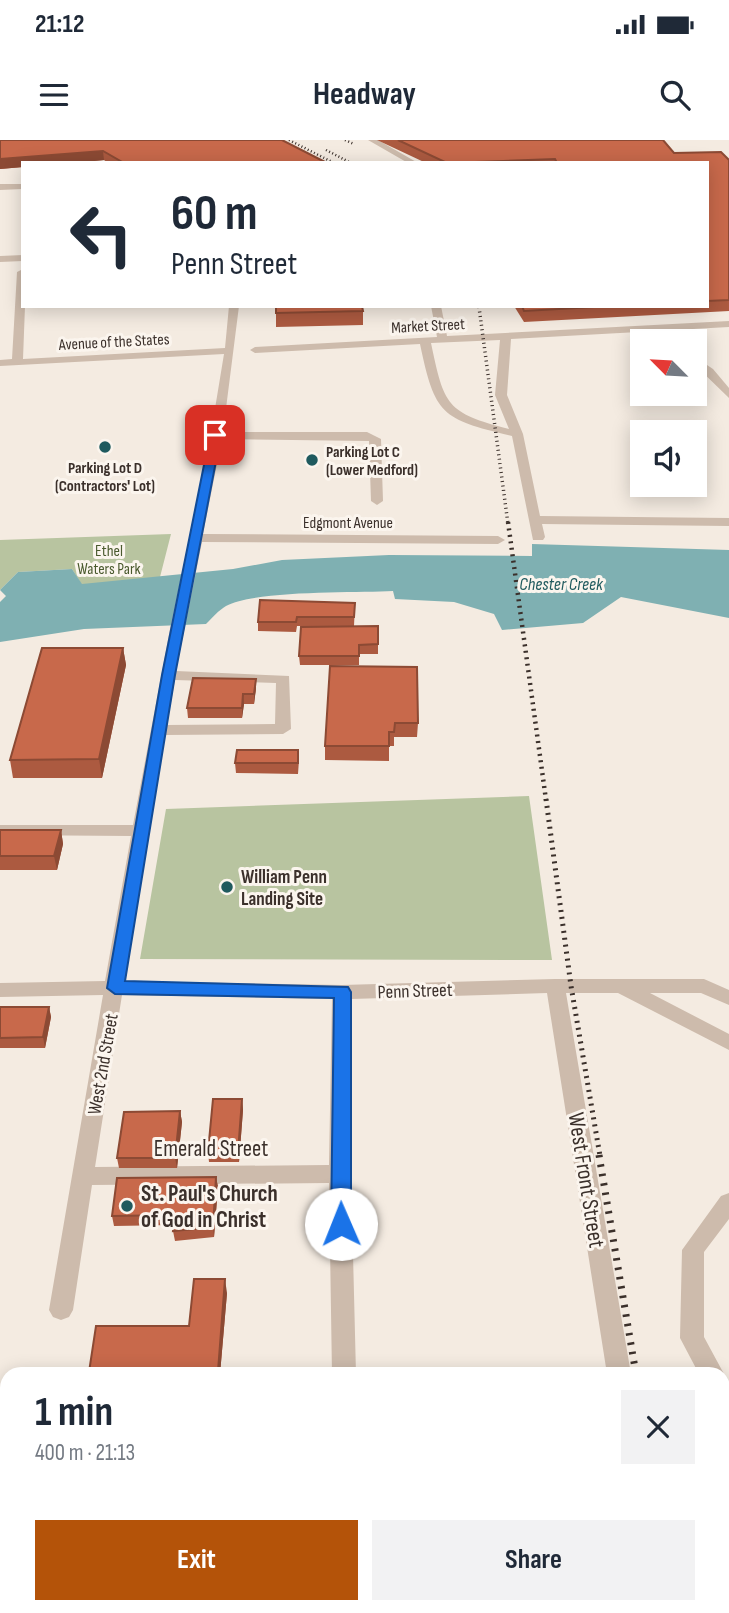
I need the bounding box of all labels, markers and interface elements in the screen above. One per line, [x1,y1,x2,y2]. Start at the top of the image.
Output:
text: 21:12 [35,9,84,40]
text: Headway [313,75,416,114]
icon: menu [35,76,73,114]
icon: search [656,76,694,114]
text: 60 m [171,185,258,244]
icon: left [56,189,147,280]
text: Penn Street [171,245,297,284]
street label: Market Street [391,315,465,338]
north arrow [630,329,707,406]
map controls [630,329,707,497]
street label: Avenue of the States [57,330,170,355]
pin [185,405,245,465]
icon: arrive [196,416,234,454]
button: sound [630,420,707,497]
marker: Parking Lot D (Contractors' Lot) [97,439,113,455]
place label: Parking Lot C (Lower Medford) [326,443,418,480]
marker: Parking Lot C (Lower Medford) [304,452,320,468]
place label: Parking Lot D (Contractors' Lot) [55,459,155,496]
street label: Edgmont Avenue [303,514,393,533]
park label: Ethel Waters Park [77,542,141,579]
water label: Chester Creek [519,574,604,595]
place label: William Penn Landing Site [241,866,327,911]
marker: William Penn Landing Site [219,879,235,895]
street label: Penn Street [377,979,453,1004]
street label: West 2nd Street [83,1012,124,1117]
street label: West Front Street [562,1111,611,1250]
street label: Emerald Street [154,1135,268,1163]
place label: St. Paul's Church of God in Christ [141,1180,278,1234]
position arrow [304,1187,378,1261]
marker: St. Paul's Church of God in Christ [119,1198,135,1214]
text: 1 min [35,1387,113,1438]
button: close [621,1390,695,1464]
text: 400 m · 21:13 [35,1439,135,1467]
button: Exit [35,1520,358,1600]
button: Share [372,1520,695,1600]

